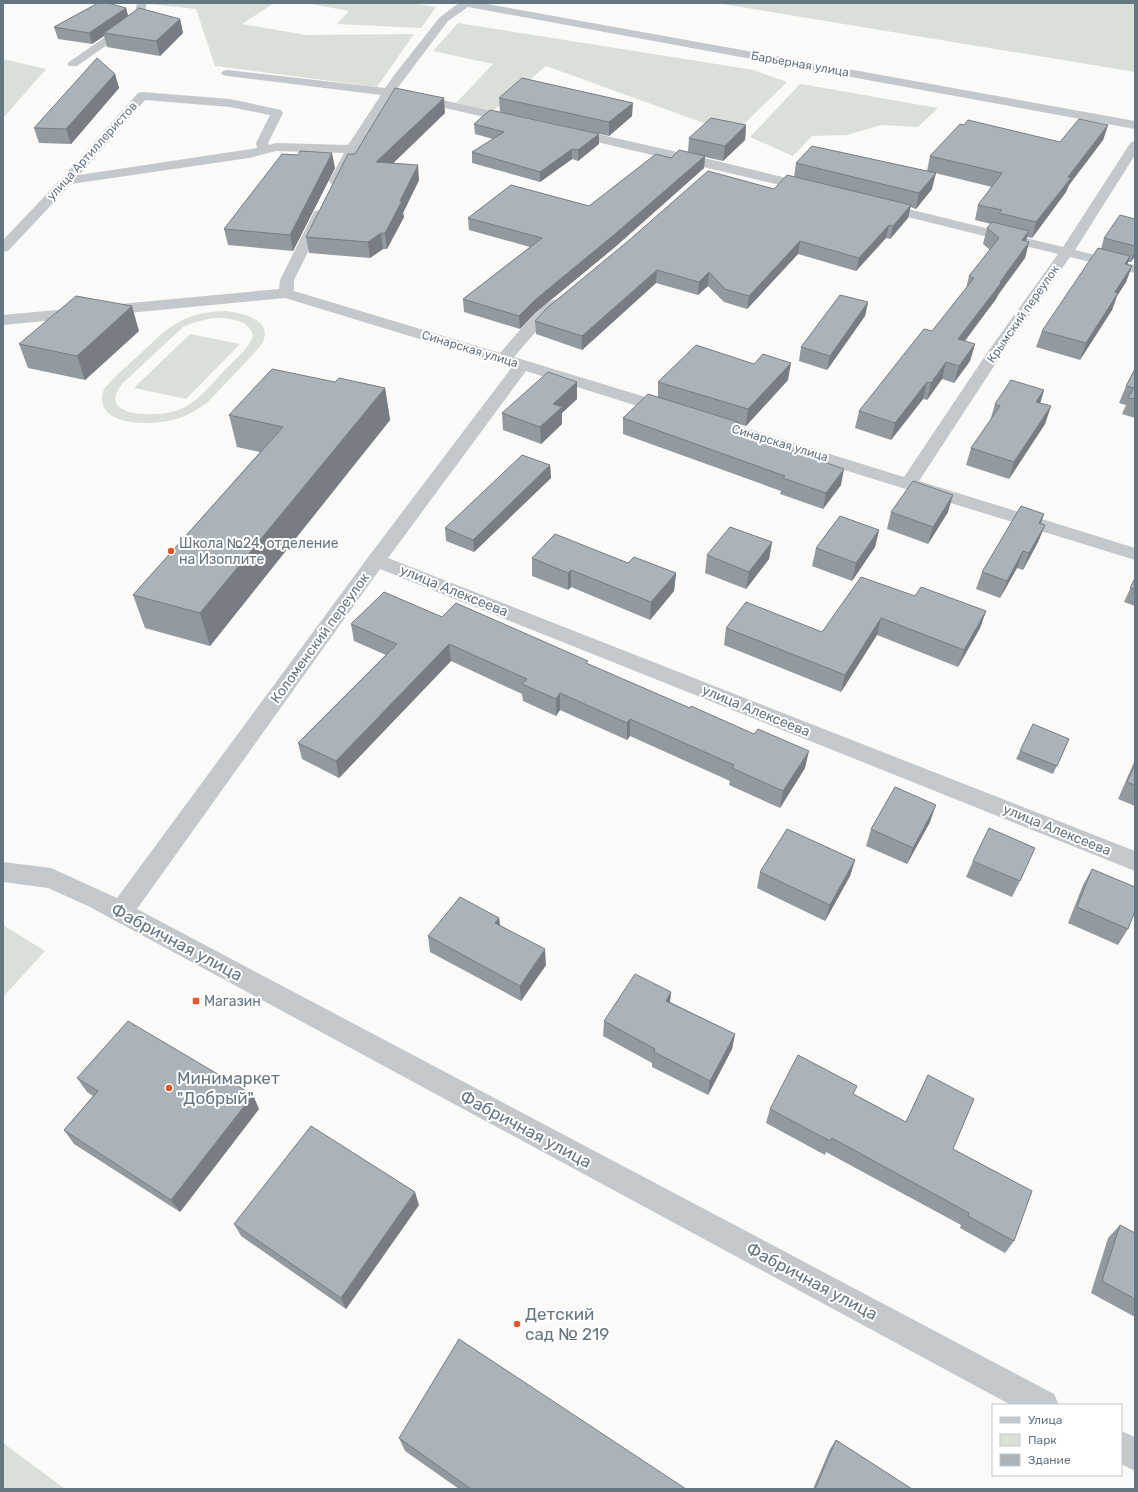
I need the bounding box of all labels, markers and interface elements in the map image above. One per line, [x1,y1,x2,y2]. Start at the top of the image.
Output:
street label: Барьерная улица [750,48,850,80]
street label: улица Артиллеристов [44,99,140,203]
street label: Крымский переулок [984,262,1062,366]
street label: Синарская улица [420,328,520,370]
street label: Синарская улица [730,422,830,464]
place label: Школа №24, отделение на Изоплите [179,535,339,568]
marker: Школа №24, отделение на Изоплите [166,546,176,556]
street label: улица Алексеева [397,562,511,620]
street label: Коломенский переулок [267,569,373,707]
street label: улица Алексеева [699,682,813,740]
street label: улица Алексеева [1000,801,1114,859]
street label: Фабричная улица [108,899,246,985]
place label: Магазин [204,993,261,1010]
marker: Магазин [191,996,201,1006]
place label: Минимаркет "Добрый" [177,1068,280,1108]
marker: Минимаркет "Добрый" [164,1083,174,1093]
street label: Фабричная улица [457,1086,595,1172]
street label: Фабричная улица [743,1238,881,1324]
place label: Детский сад № 219 [525,1304,609,1344]
marker: Детский сад № 219 [512,1319,522,1329]
legend [992,1404,1122,1476]
text: Улица [1028,1413,1062,1427]
text: Парк [1028,1433,1057,1447]
text: Здание [1028,1453,1071,1467]

